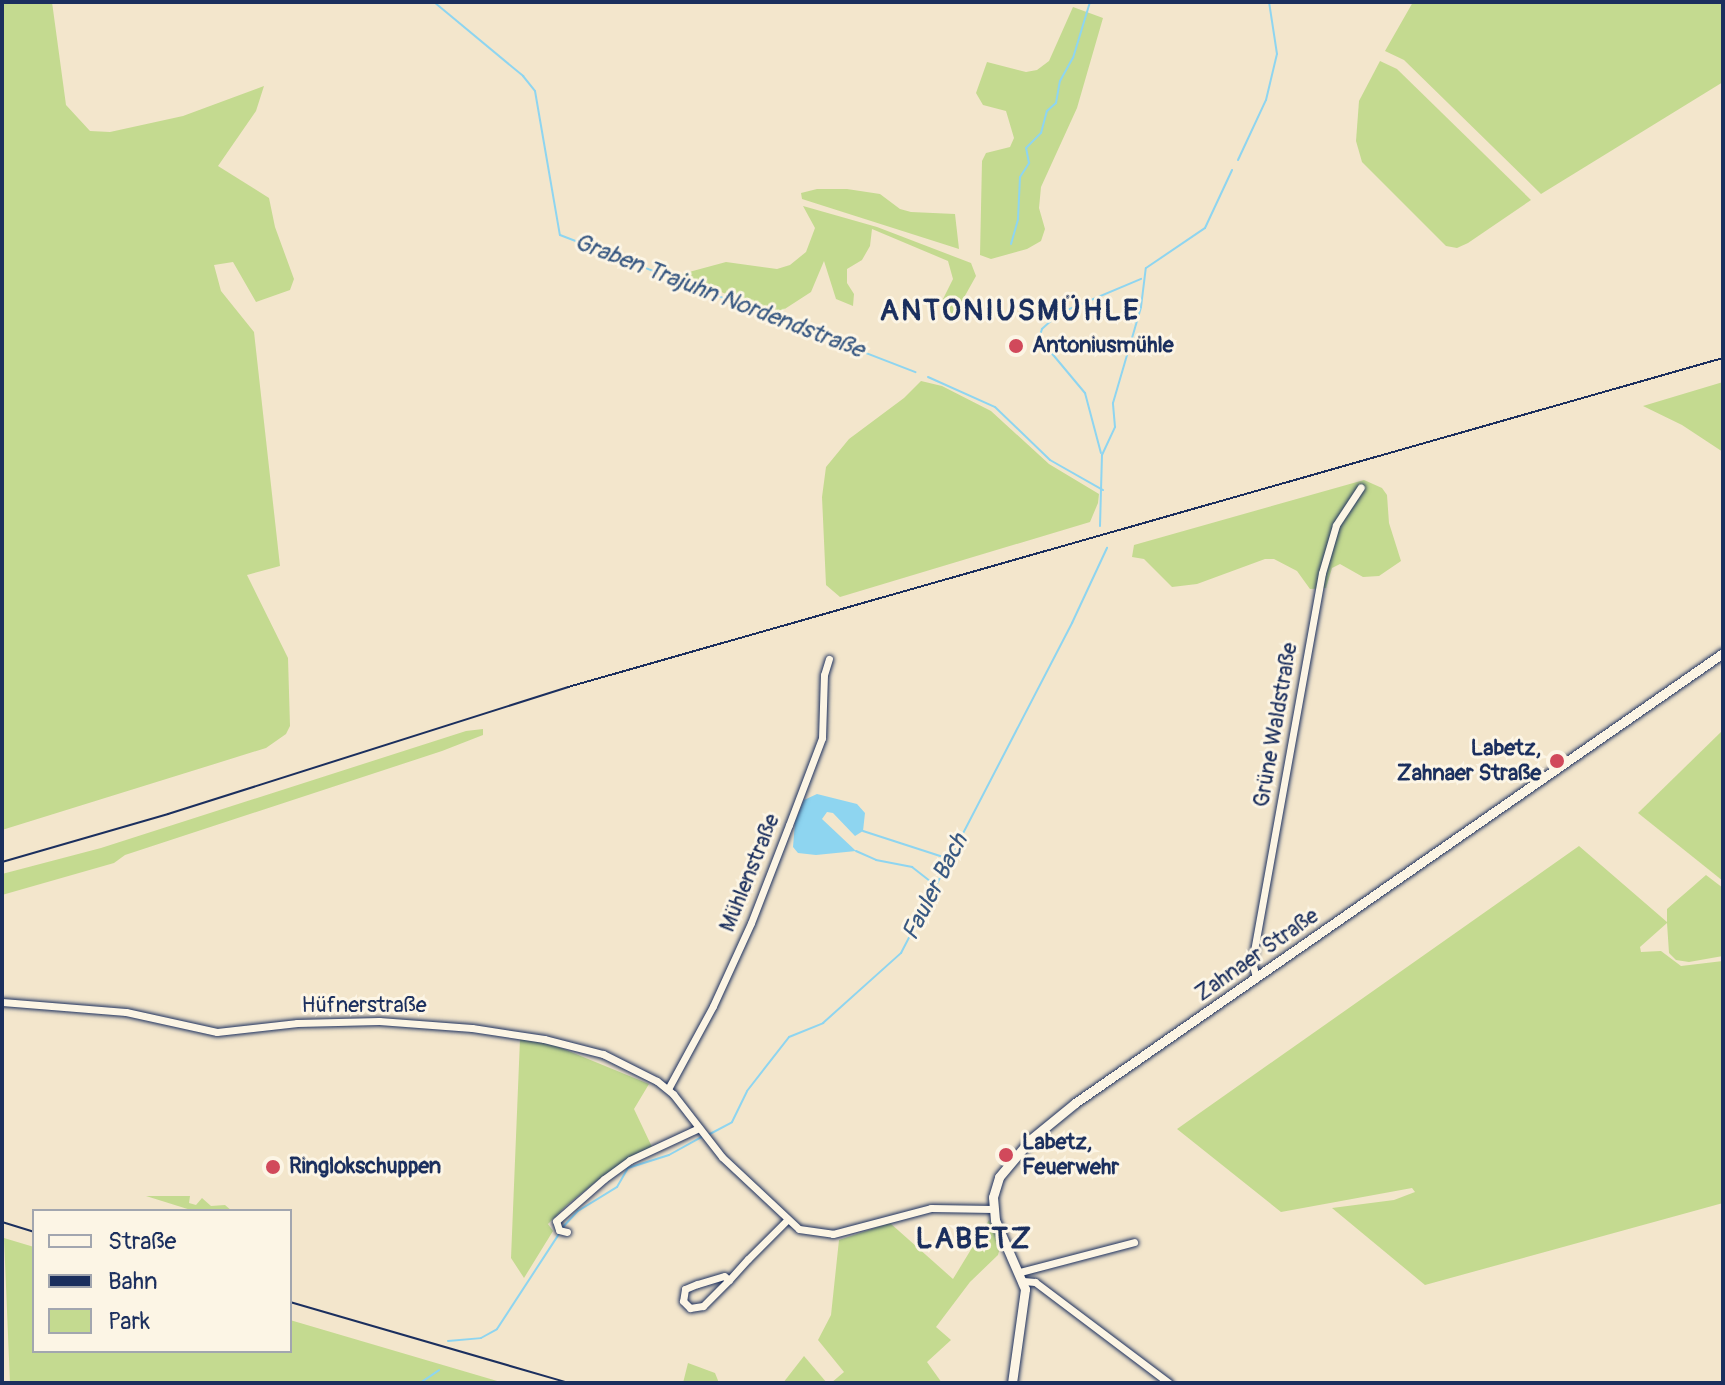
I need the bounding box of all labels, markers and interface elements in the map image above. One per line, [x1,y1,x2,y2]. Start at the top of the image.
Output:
water label: Graben Trajuhn Nordendstraße [570,227,868,365]
district label: ANTONIUSMÜHLE [879,293,1141,329]
place label: Antoniusmühle [1032,333,1174,359]
marker: Antoniusmühle [1007,337,1025,355]
street label: Grüne Waldstraße [1249,641,1303,809]
place label: Labetz, Zahnaer Straße [1397,735,1541,786]
marker: Labetz, Zahnaer Straße [1548,752,1566,770]
street label: Mühlenstraße [714,810,786,936]
water label: Fauler Bach [896,829,974,945]
street label: Zahnaer Straße [1190,903,1324,1007]
street label: Hüfnerstraße [301,993,427,1019]
place label: Labetz, Feuerwehr [1022,1129,1119,1180]
marker: Labetz, Feuerwehr [997,1146,1015,1164]
place label: Ringlokschuppen [289,1154,441,1180]
marker: Ringlokschuppen [264,1158,282,1176]
legend [32,1209,292,1353]
district label: LABETZ [915,1221,1033,1257]
text: Straße [108,1227,176,1256]
text: Bahn [108,1267,158,1296]
text: Park [108,1307,150,1336]

